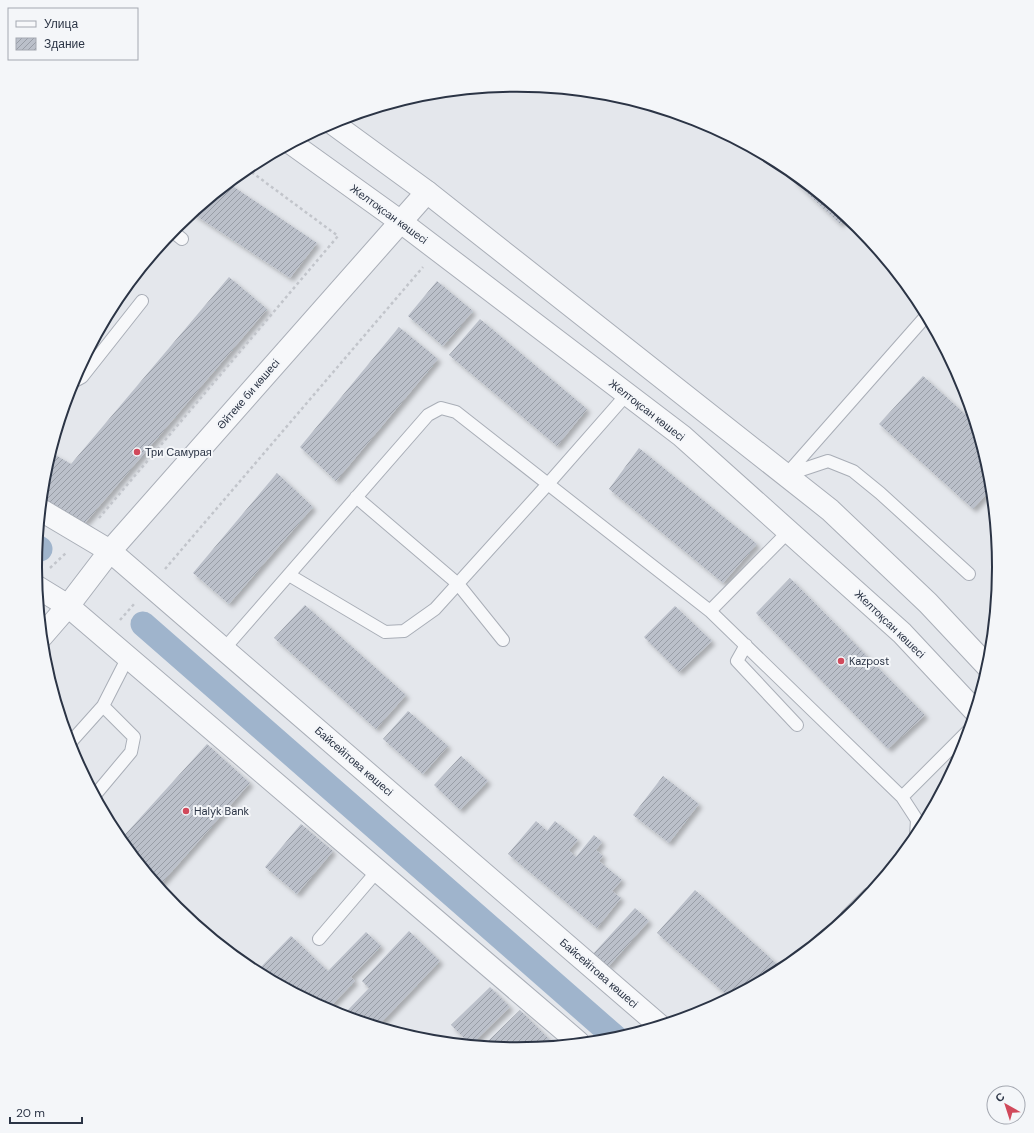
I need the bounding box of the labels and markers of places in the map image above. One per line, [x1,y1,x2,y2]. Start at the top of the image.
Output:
place label: Три Самурая [145,445,212,459]
marker: Три Самурая [132,447,142,457]
place label: Kazpost [849,654,889,668]
marker: Kazpost [836,656,846,666]
place label: Halyk Bank [194,804,249,818]
marker: Halyk Bank [181,806,191,816]

